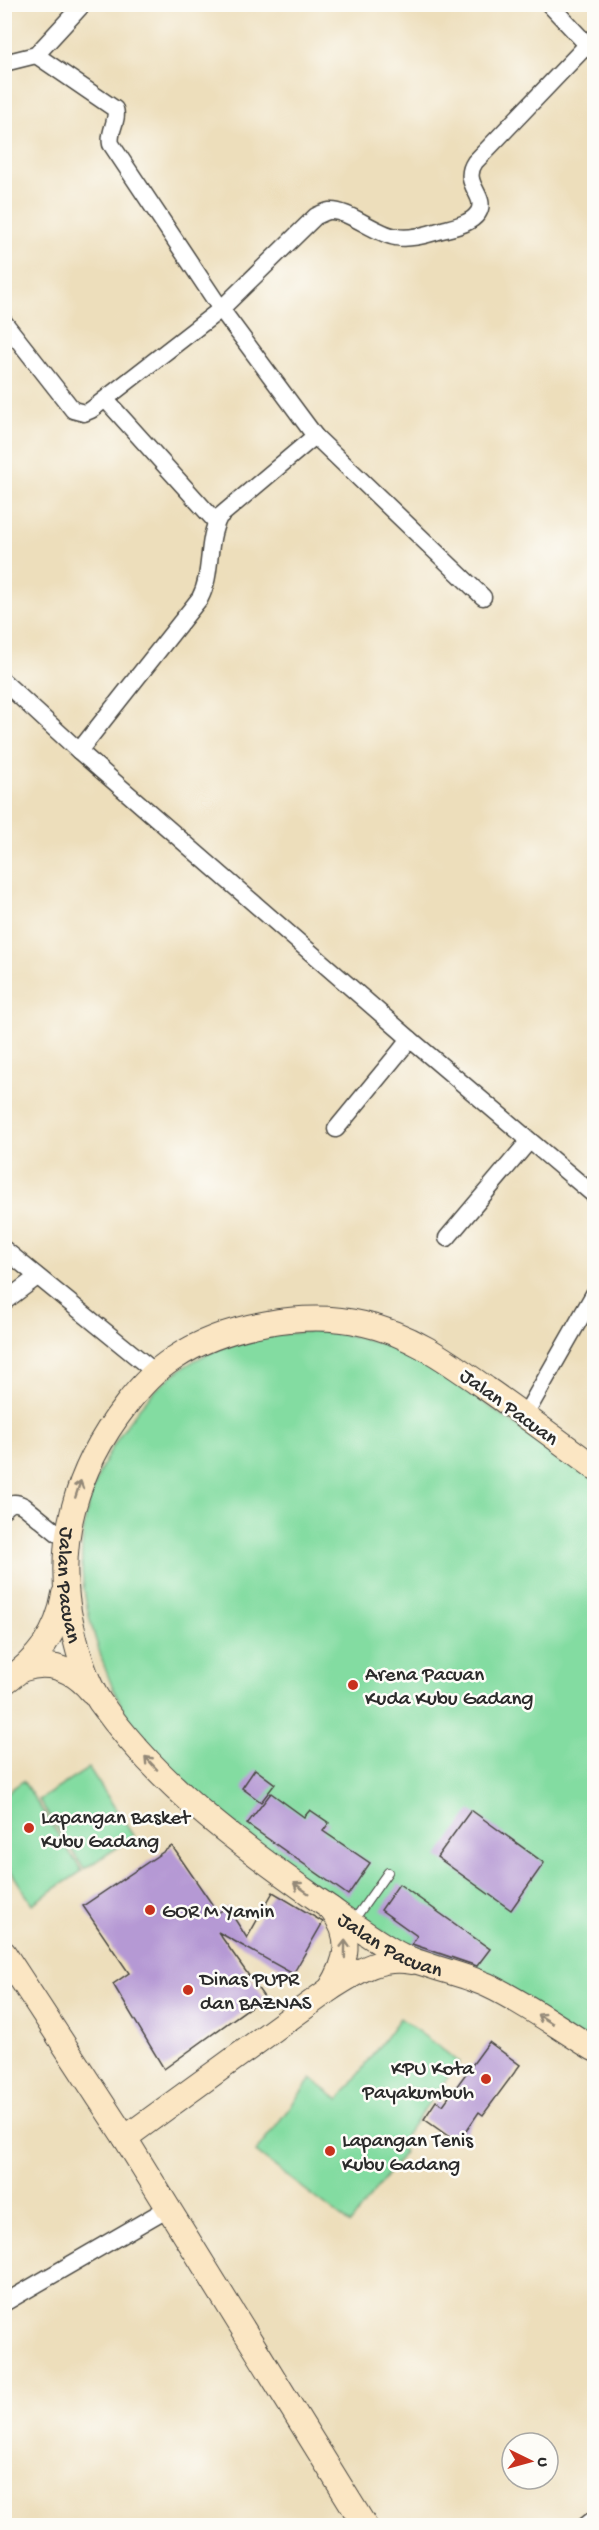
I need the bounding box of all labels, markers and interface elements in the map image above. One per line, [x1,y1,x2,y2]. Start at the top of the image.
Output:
street label: Jalan Pacuan [454,1365,562,1453]
one-way arrow [74,1480,85,1499]
street label: Jalan Pacuan [49,1525,85,1646]
place label: Arena Pacuan Kuda Kubu Gadang [365,1664,534,1713]
marker: Arena Pacuan Kuda Kubu Gadang [346,1678,360,1692]
one-way arrow [144,1756,158,1771]
place label: Lapangan Basket Kubu Gadang [41,1807,192,1856]
marker: Lapangan Basket Kubu Gadang [22,1821,36,1835]
one-way arrow [293,1881,309,1894]
place label: GOR M Yamin [162,1901,274,1926]
marker: GOR M Yamin [143,1903,157,1917]
street label: Jalan Pacuan [331,1908,445,1985]
one-way arrow [339,1939,350,1959]
place label: Dinas PUPR dan BAZNAS [198,1969,312,2018]
marker: Dinas PUPR dan BAZNAS [181,1983,195,1997]
one-way arrow [537,2013,554,2025]
place label: KPU Kota Payakumbuh [361,2058,475,2107]
marker: KPU Kota Payakumbuh [479,2072,493,2086]
place label: Lapangan Tenis Kubu Gadang [342,2130,474,2179]
marker: Lapangan Tenis Kubu Gadang [323,2144,337,2158]
north arrow [500,2431,560,2491]
text: U [532,2457,551,2468]

